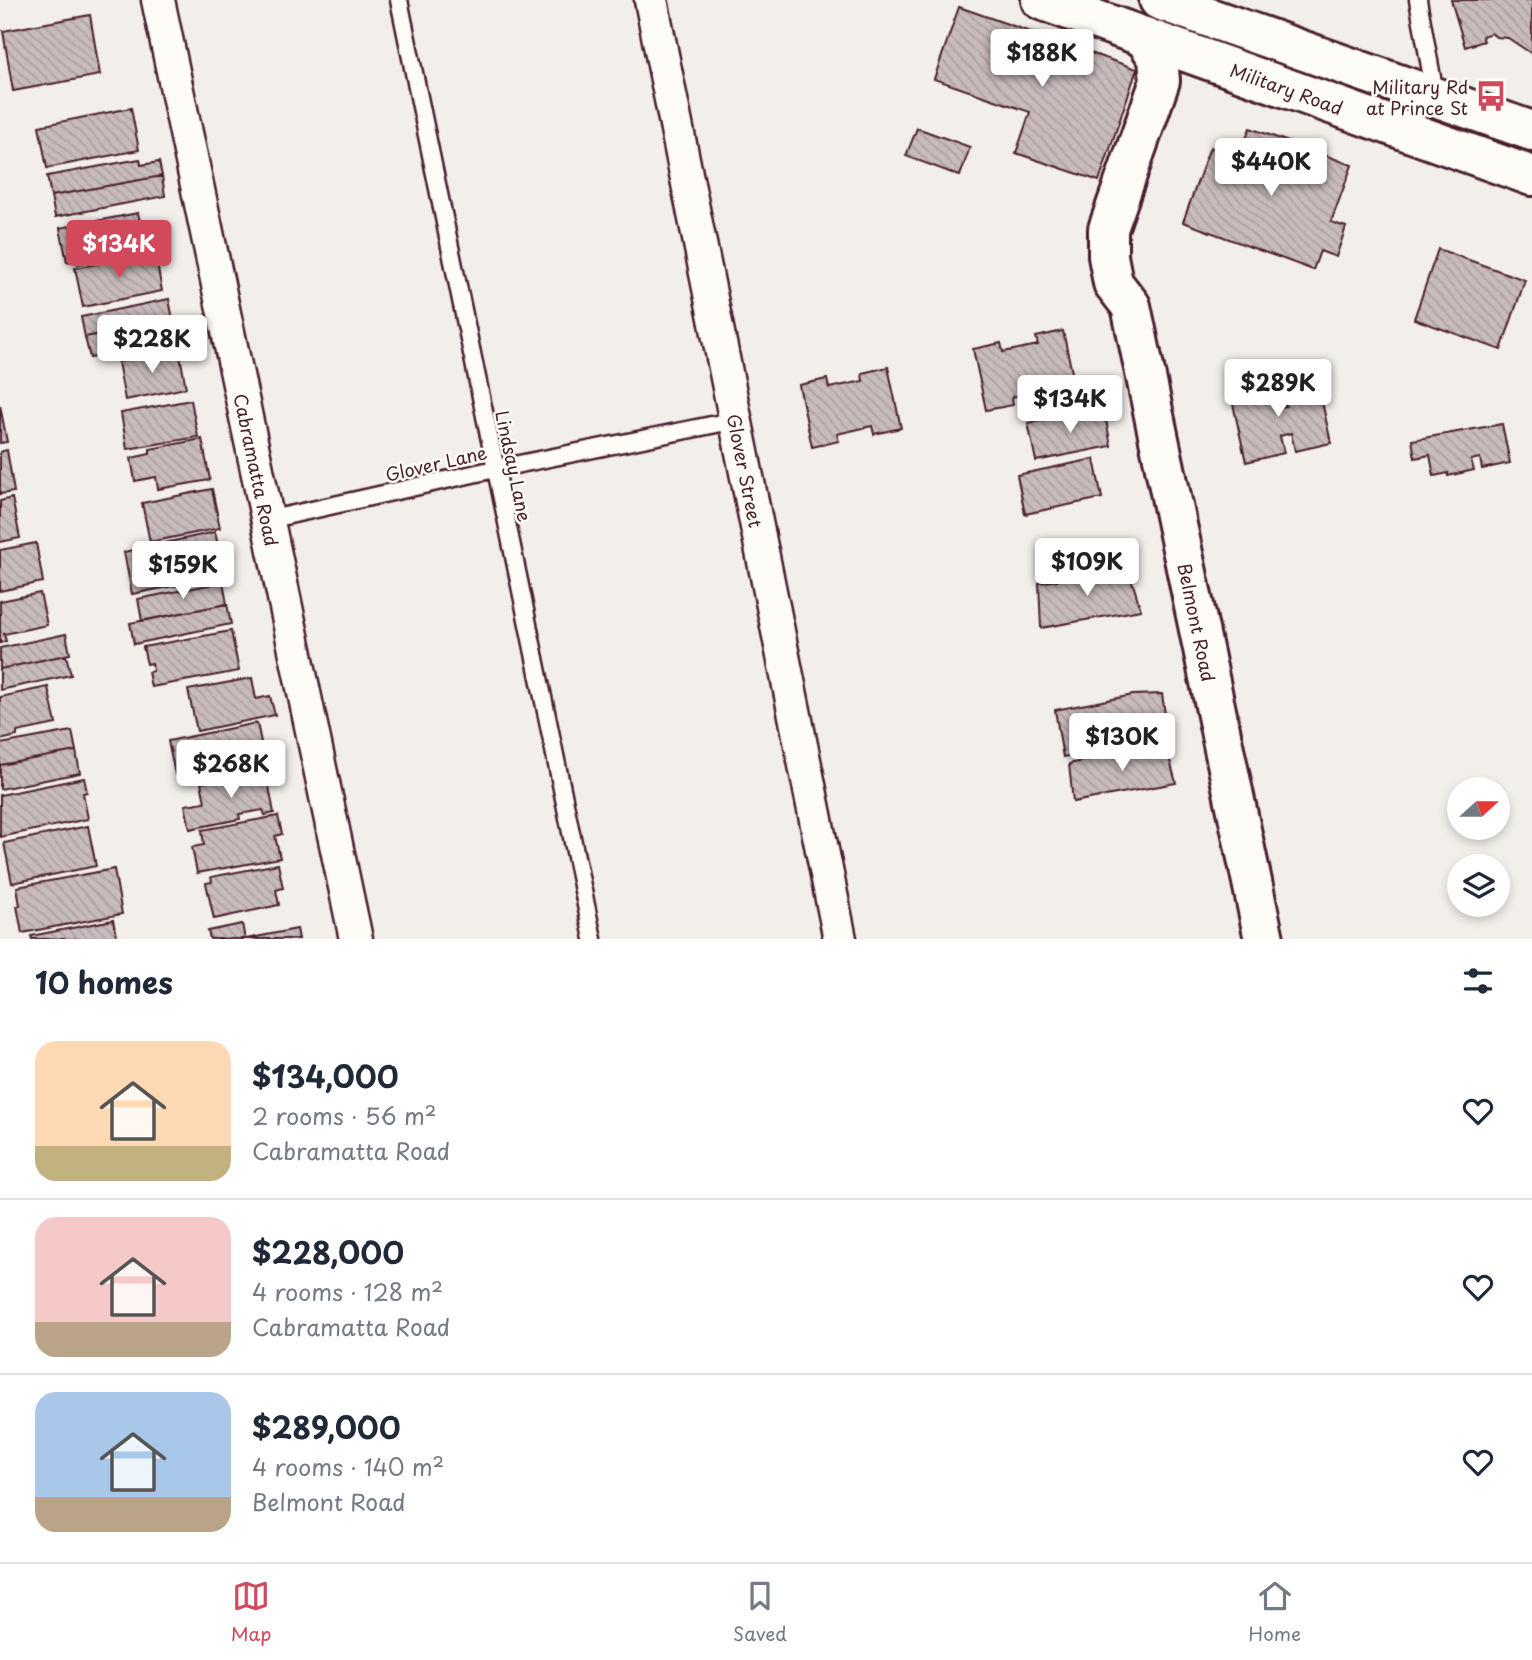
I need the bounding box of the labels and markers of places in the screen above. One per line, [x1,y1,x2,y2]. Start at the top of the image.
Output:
pin: $188K [993,29,1091,89]
place label: Military Rd at Prince St [1366,73,1468,121]
bus stop icon: Military Rd at Prince St [1474,79,1508,113]
pin: $440K [1222,138,1320,198]
pin: $134K [70,220,168,280]
pin: $228K [103,316,201,375]
pin: $289K [1229,360,1327,419]
pin: $134K [1021,376,1119,435]
pin: $109K [1038,538,1136,598]
pin: $159K [134,542,232,601]
pin: $130K [1073,714,1171,773]
pin: $268K [182,740,280,800]

